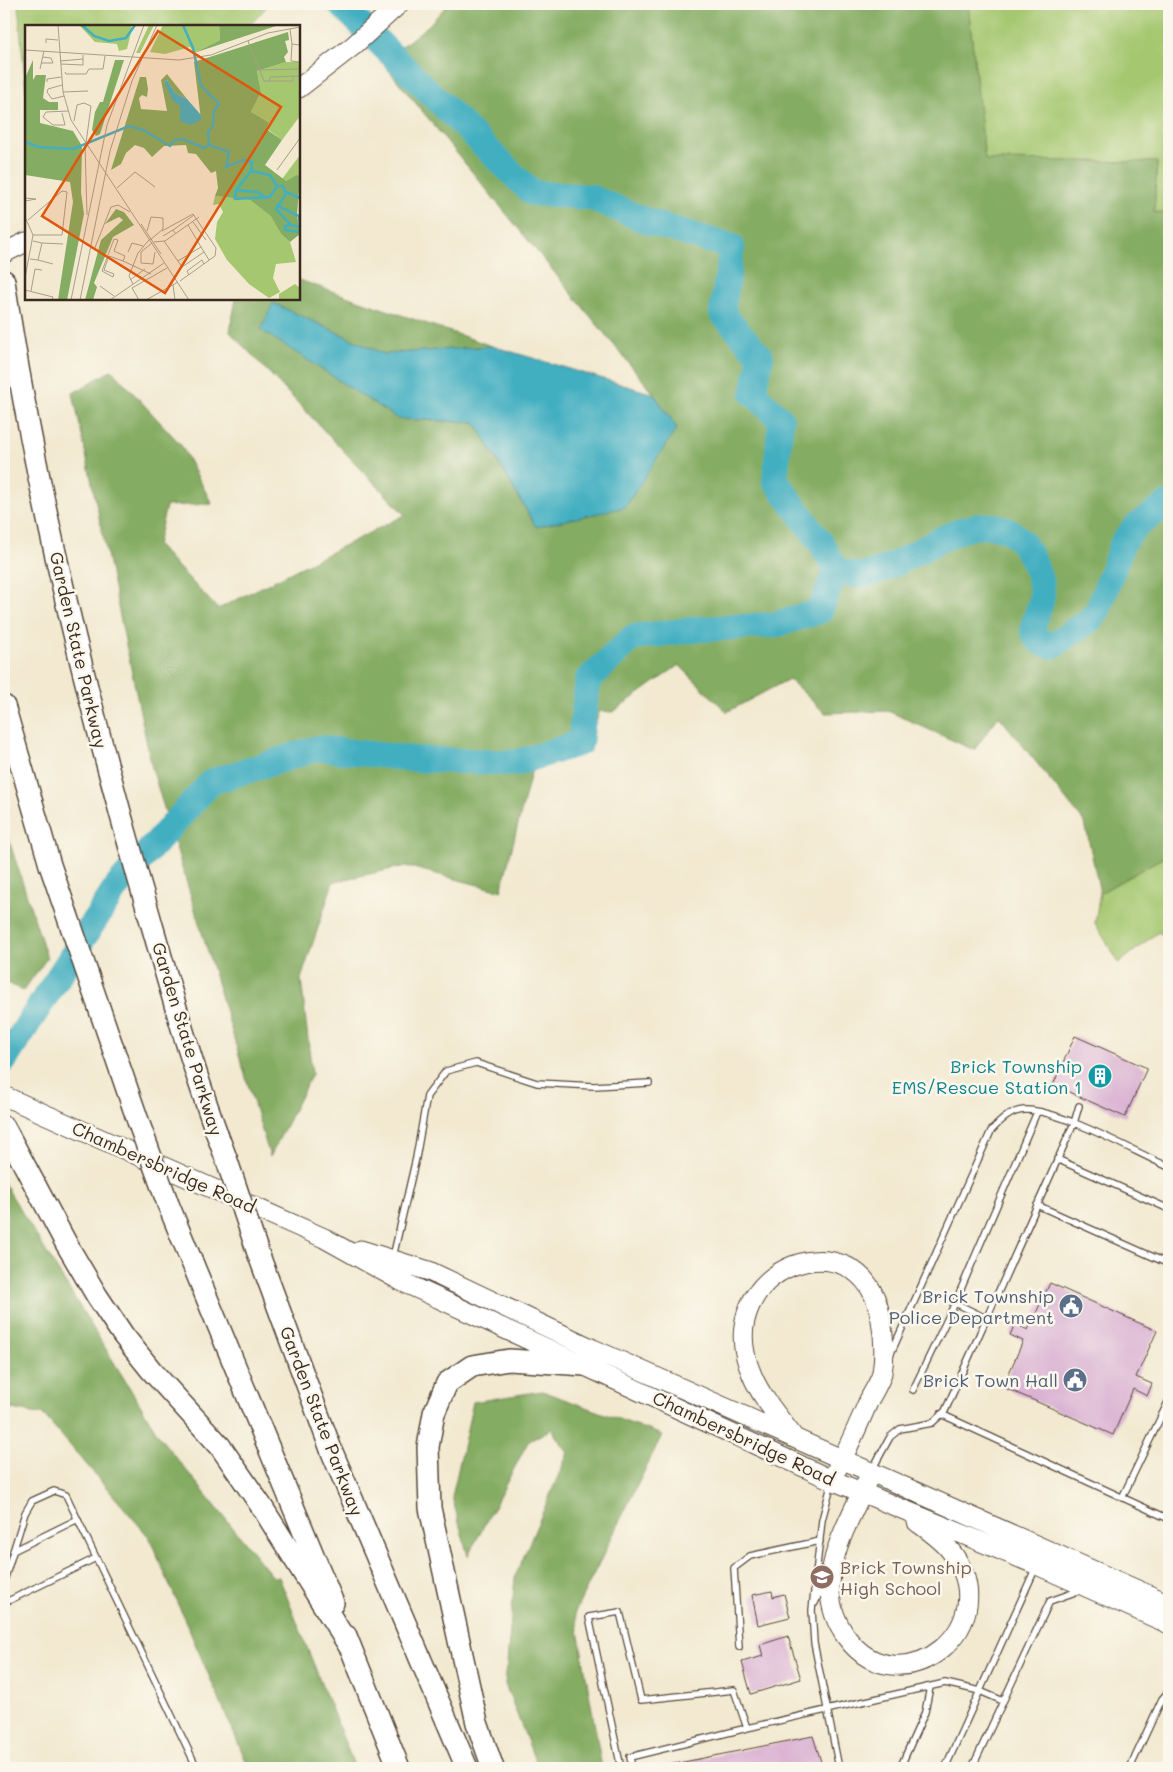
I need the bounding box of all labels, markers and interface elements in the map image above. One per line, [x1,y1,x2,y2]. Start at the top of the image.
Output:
inset map [25,25,300,300]
street label: Garden State Parkway [45,549,113,751]
street label: Garden State Parkway [147,939,229,1139]
place label: Brick Township EMS/Rescue Station 1 [892,1054,1082,1099]
building icon: Brick Township EMS/Rescue Station 1 [1087,1063,1113,1089]
street label: Chambersbridge Road [68,1116,260,1218]
place label: Brick Township Police Department [889,1284,1054,1329]
public building icon: Brick Township Police Department [1058,1293,1084,1319]
street label: Garden State Parkway [275,1323,369,1519]
public building icon: Brick Town Hall [1062,1367,1088,1393]
place label: Brick Town Hall [923,1368,1058,1392]
street label: Chambersbridge Road [649,1385,839,1491]
place label: Brick Township High School [840,1555,972,1600]
school or university icon: Brick Township High School [809,1564,835,1590]

